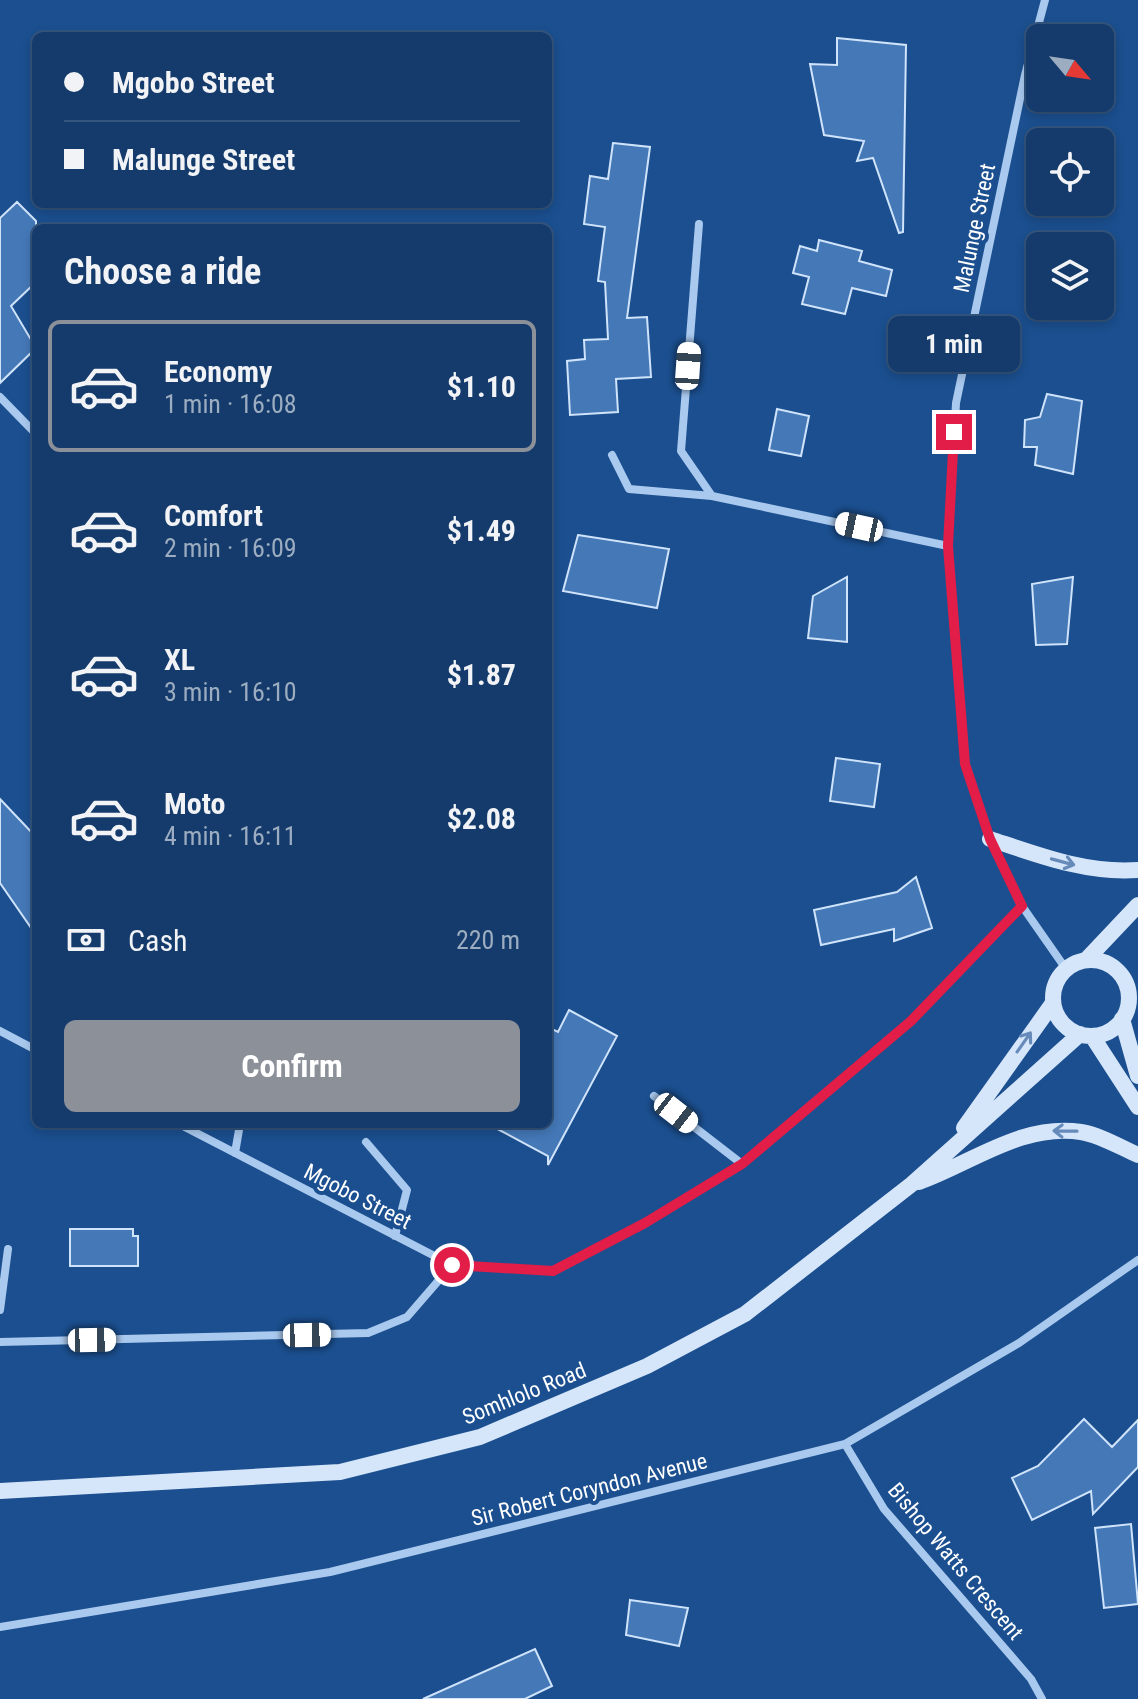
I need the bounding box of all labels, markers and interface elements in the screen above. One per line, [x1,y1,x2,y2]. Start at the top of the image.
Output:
north arrow [1026,24,1114,112]
map controls [1026,24,1114,320]
text: Mgobo Street [112,65,274,100]
button: locate [1026,128,1114,216]
text: Malunge Street [112,142,295,177]
street label: Malunge Street [949,161,1000,295]
button: layers [1026,232,1114,320]
text: Choose a ride [64,251,261,293]
callout: 1 min [888,316,1020,372]
text: 1 min [925,329,983,359]
car [674,341,702,391]
icon: car [68,350,140,422]
text: Economy [164,354,272,389]
text: $1.10 [447,369,516,404]
text: 1 min · 16:08 [164,389,297,419]
route end [936,414,972,450]
icon: car [68,494,140,566]
text: Comfort [164,498,263,533]
car [833,510,885,544]
text: $1.49 [447,513,516,548]
text: 2 min · 16:09 [164,533,297,563]
icon: car [68,638,140,710]
text: XL [164,642,195,677]
text: $1.87 [447,657,516,692]
text: 3 min · 16:10 [164,677,297,707]
icon: car [68,782,140,854]
text: Moto [164,786,225,821]
text: $2.08 [447,801,516,836]
text: 4 min · 16:11 [164,821,297,851]
one-way arrow [1049,855,1075,870]
icon: cash [64,918,108,962]
text: Cash [128,923,188,958]
text: 220 m [456,925,520,955]
button: Confirm [64,1020,520,1112]
one-way arrow [1016,1032,1032,1054]
car [650,1089,702,1137]
one-way arrow [1052,1124,1079,1139]
street label: Mgobo Street [300,1159,416,1234]
route start [434,1247,470,1283]
car [283,1323,331,1347]
car [68,1328,116,1352]
street label: Somhlolo Road [459,1357,590,1430]
street label: Sir Robert Coryndon Avenue [469,1448,710,1531]
street label: Bishop Watts Crescent [883,1478,1028,1645]

